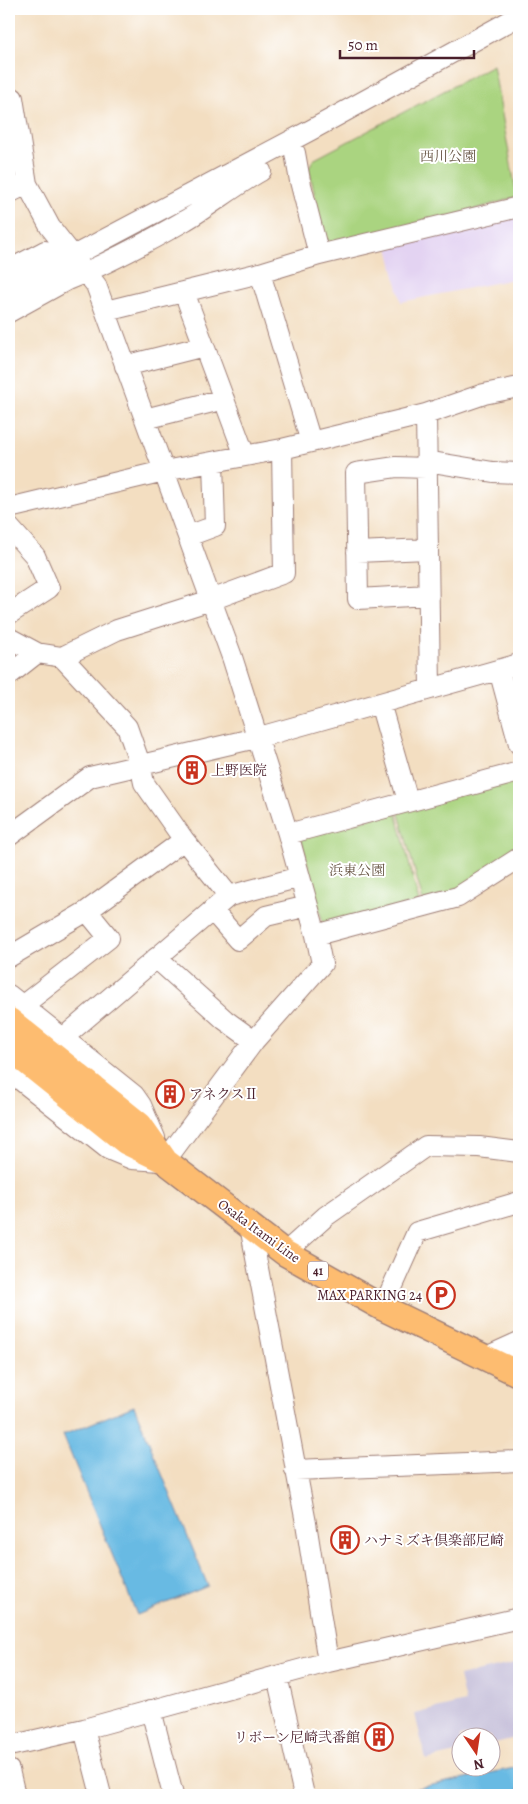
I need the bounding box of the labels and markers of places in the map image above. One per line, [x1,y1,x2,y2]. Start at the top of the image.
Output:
building icon: 上野医院 [177,755,207,785]
place label: 上野医院 [211,761,267,780]
building icon: アネクスⅡ [155,1079,185,1109]
place label: アネクスⅡ [189,1085,258,1104]
parking icon: MAX PARKING 24 [426,1280,456,1310]
place label: MAX PARKING 24 [317,1286,422,1305]
building icon: ハナミズキ倶楽部尼崎 [330,1525,360,1555]
place label: ハナミズキ倶楽部尼崎 [364,1531,504,1550]
building icon: リボーン尼崎弐番館 [364,1722,394,1752]
place label: リボーン尼崎弐番館 [234,1728,360,1747]

